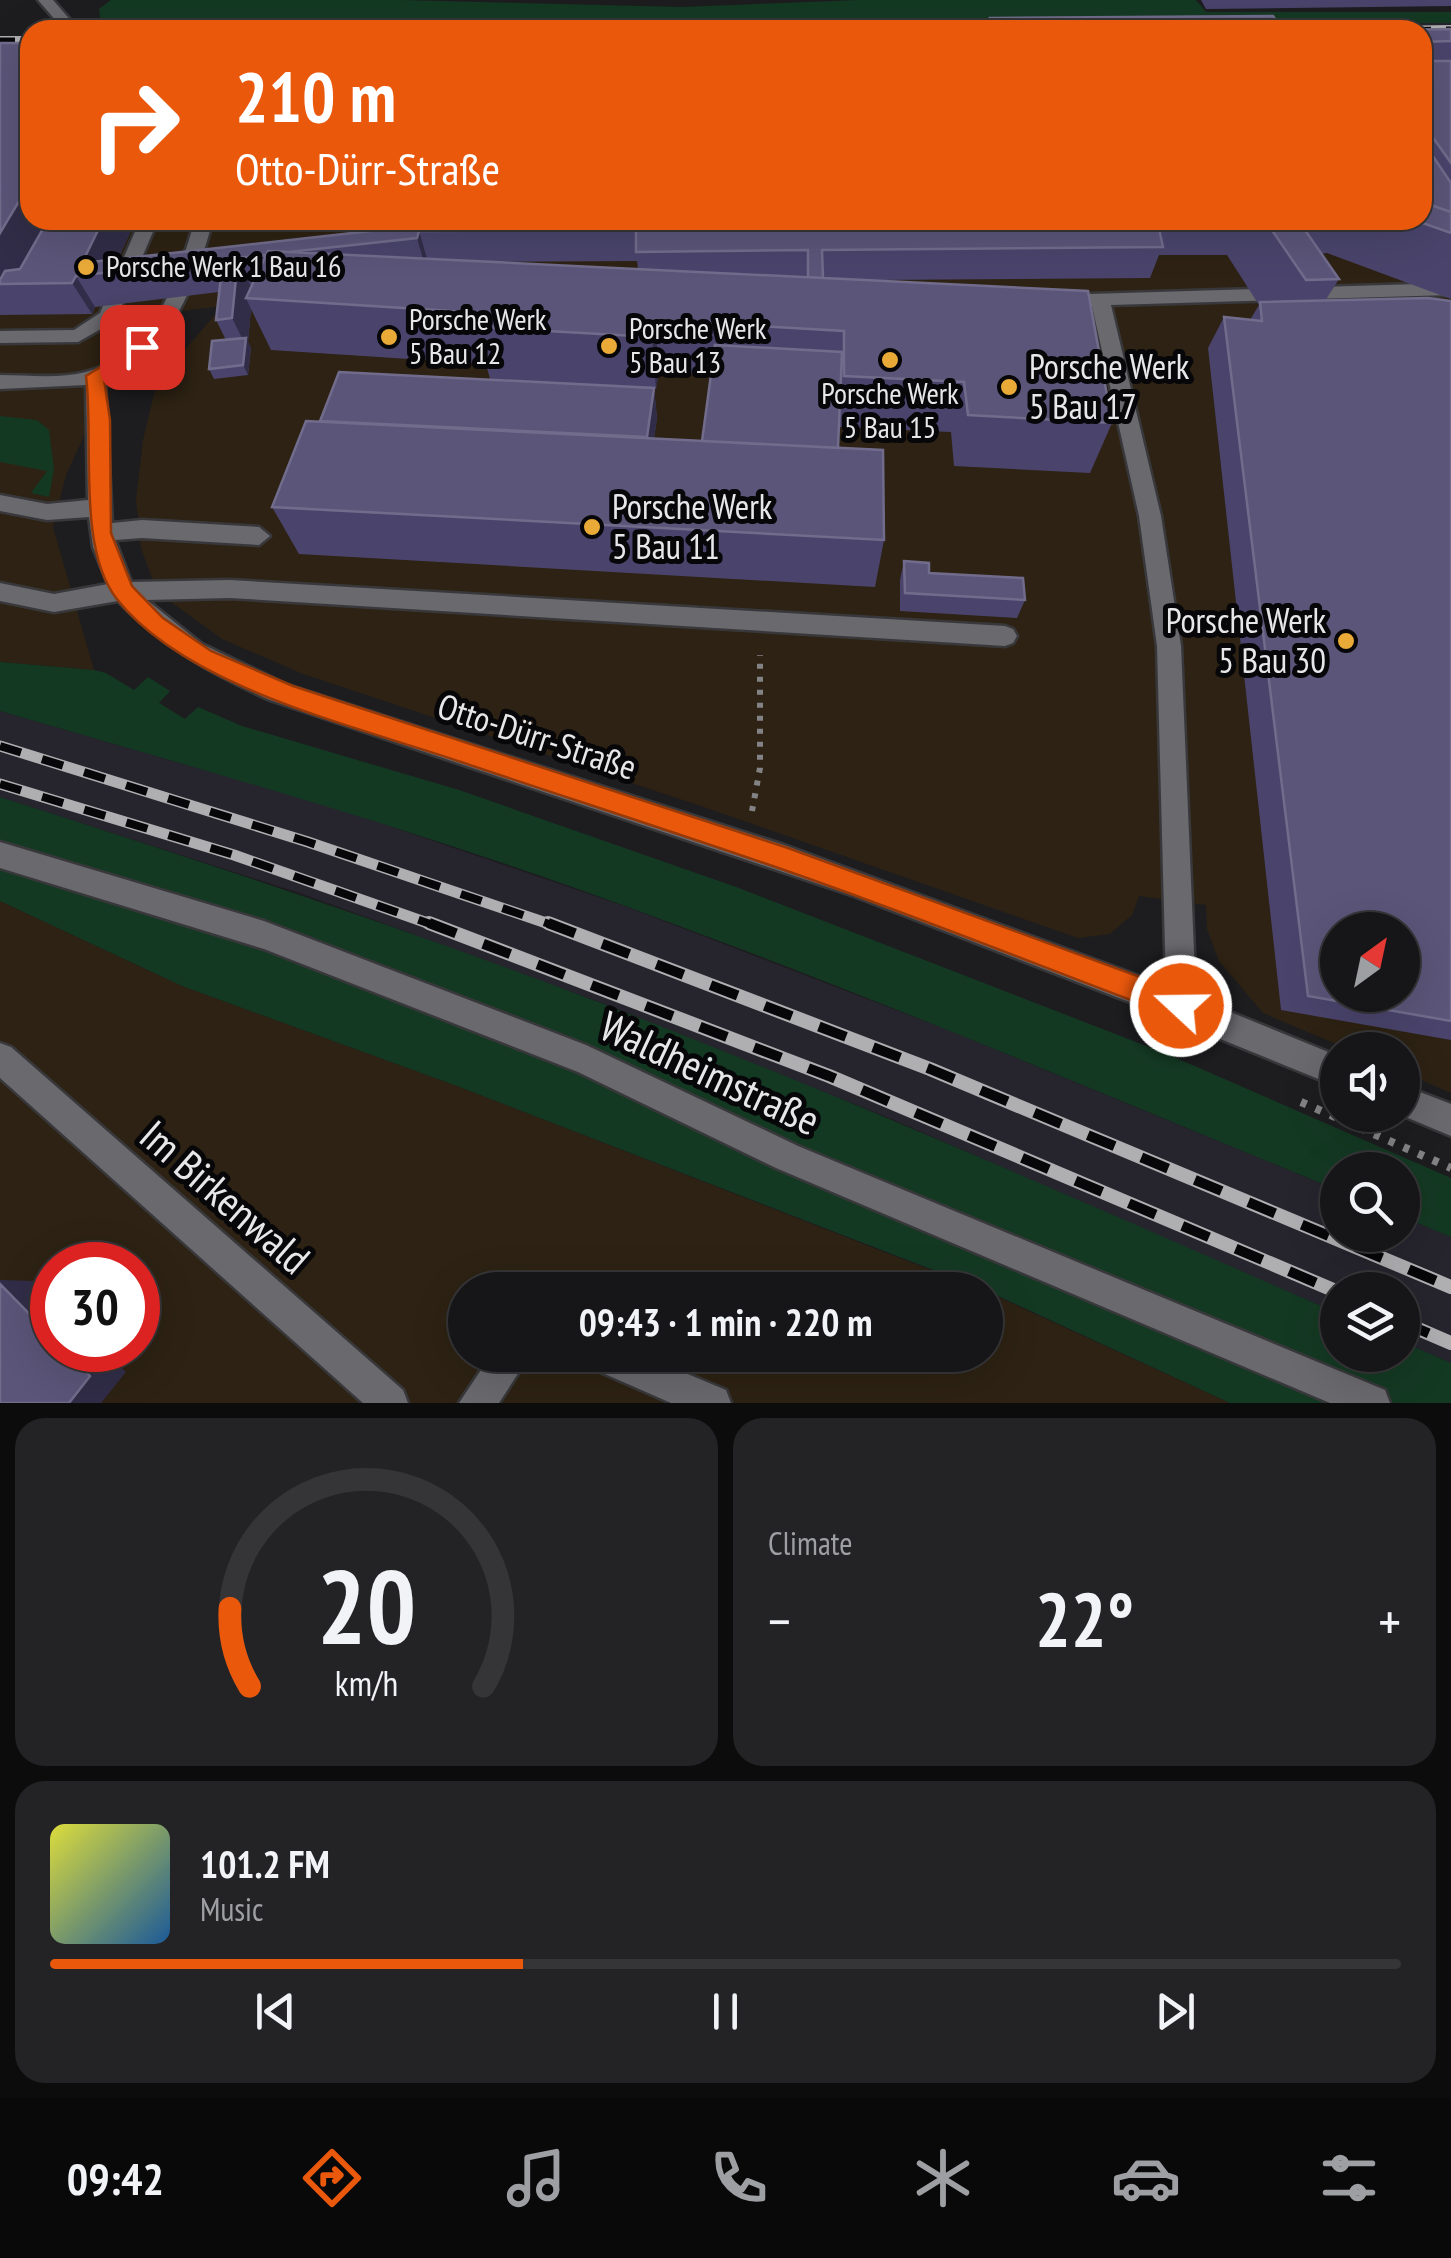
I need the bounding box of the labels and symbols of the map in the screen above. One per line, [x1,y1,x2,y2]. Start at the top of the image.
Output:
place label: Porsche Werk 1 Bau 16 [106,246,341,285]
marker: Porsche Werk 1 Bau 16 [75,256,97,278]
place label: Porsche Werk 5 Bau 12 [409,299,547,372]
pin [100,305,185,390]
place label: Porsche Werk 5 Bau 13 [629,308,767,381]
marker: Porsche Werk 5 Bau 12 [378,326,400,348]
marker: Porsche Werk 5 Bau 13 [598,335,620,357]
place label: Porsche Werk 5 Bau 17 [1029,343,1190,429]
marker: Porsche Werk 5 Bau 15 [879,349,901,371]
place label: Porsche Werk 5 Bau 15 [821,373,959,446]
marker: Porsche Werk 5 Bau 17 [998,376,1020,398]
place label: Porsche Werk 5 Bau 11 [612,483,773,569]
marker: Porsche Werk 5 Bau 11 [581,516,603,538]
place label: Porsche Werk 5 Bau 30 [1166,597,1326,683]
marker: Porsche Werk 5 Bau 30 [1335,630,1357,652]
street label: Otto-Dürr-Straße [432,682,642,790]
north arrow [1320,912,1420,1012]
position arrow [1129,954,1233,1058]
street label: Waldheimstraße [592,998,829,1147]
street label: Im Birkenwald [129,1108,322,1285]
speed limit sign: 30 [30,1242,160,1372]

